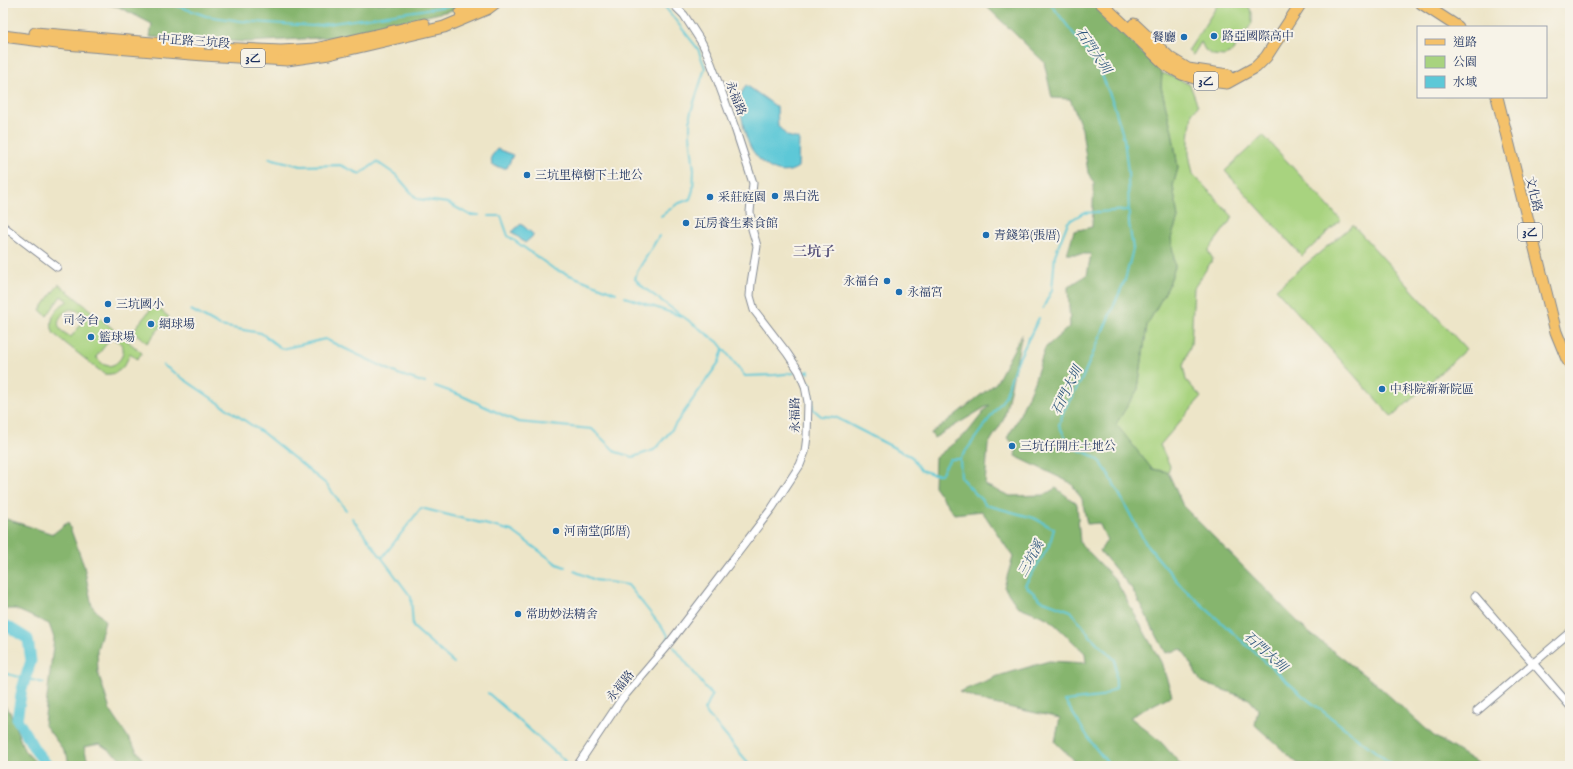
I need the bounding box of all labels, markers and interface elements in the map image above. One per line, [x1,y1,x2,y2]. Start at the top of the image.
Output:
water label: 石門大圳 [1071,25,1115,79]
legend [1417,26,1547,98]
place label: 路亞國際高中 [1222,29,1294,44]
place label: 餐廳 [1152,30,1176,45]
marker: 路亞國際高中 [1209,31,1219,41]
street label: 中正路三坑段 [158,32,230,51]
marker: 餐廳 [1179,32,1189,42]
text: 道路 [1453,35,1477,50]
road number: 3乙 [241,49,265,67]
text: 公園 [1453,55,1477,70]
road number: 3乙 [1194,72,1218,90]
text: 水域 [1453,75,1477,90]
street label: 永福路 [722,79,749,118]
place label: 三坑里樟樹下土地公 [535,168,643,183]
marker: 三坑里樟樹下土地公 [522,170,532,180]
street label: 文化路 [1522,175,1545,213]
place label: 黑白洗 [783,189,819,204]
place label: 采莊庭園 [718,190,766,205]
marker: 黑白洗 [770,191,780,201]
marker: 采莊庭園 [705,192,715,202]
place label: 瓦房養生素食館 [694,216,778,231]
marker: 瓦房養生素食館 [681,218,691,228]
road number: 3乙 [1518,223,1542,241]
place label: 青錢第(張厝) [994,228,1060,243]
marker: 青錢第(張厝) [981,230,991,240]
district label: 三坑子 [793,243,835,261]
place label: 永福台 [843,274,879,289]
marker: 永福台 [882,276,892,286]
place label: 永福宮 [907,285,943,300]
marker: 永福宮 [894,287,904,297]
place label: 三坑國小 [116,297,164,312]
marker: 三坑國小 [103,299,113,309]
place label: 司令台 [63,313,99,328]
marker: 司令台 [102,315,112,325]
place label: 網球場 [159,317,195,332]
marker: 網球場 [146,319,156,329]
place label: 籃球場 [99,330,135,345]
marker: 籃球場 [86,332,96,342]
water label: 石門大圳 [1048,362,1087,418]
place label: 中科院新新院區 [1390,382,1474,397]
marker: 中科院新新院區 [1377,384,1387,394]
street label: 永福路 [788,397,803,433]
place label: 三坑仔開庄土地公 [1020,439,1116,454]
marker: 三坑仔開庄土地公 [1007,441,1017,451]
place label: 河南堂(邱厝) [564,524,630,539]
marker: 河南堂(邱厝) [551,526,561,536]
water label: 三坑溪 [1014,536,1049,580]
place label: 常助妙法精舍 [526,607,598,622]
marker: 常助妙法精舍 [513,609,523,619]
water label: 石門大圳 [1240,628,1291,677]
street label: 永福路 [603,668,638,705]

